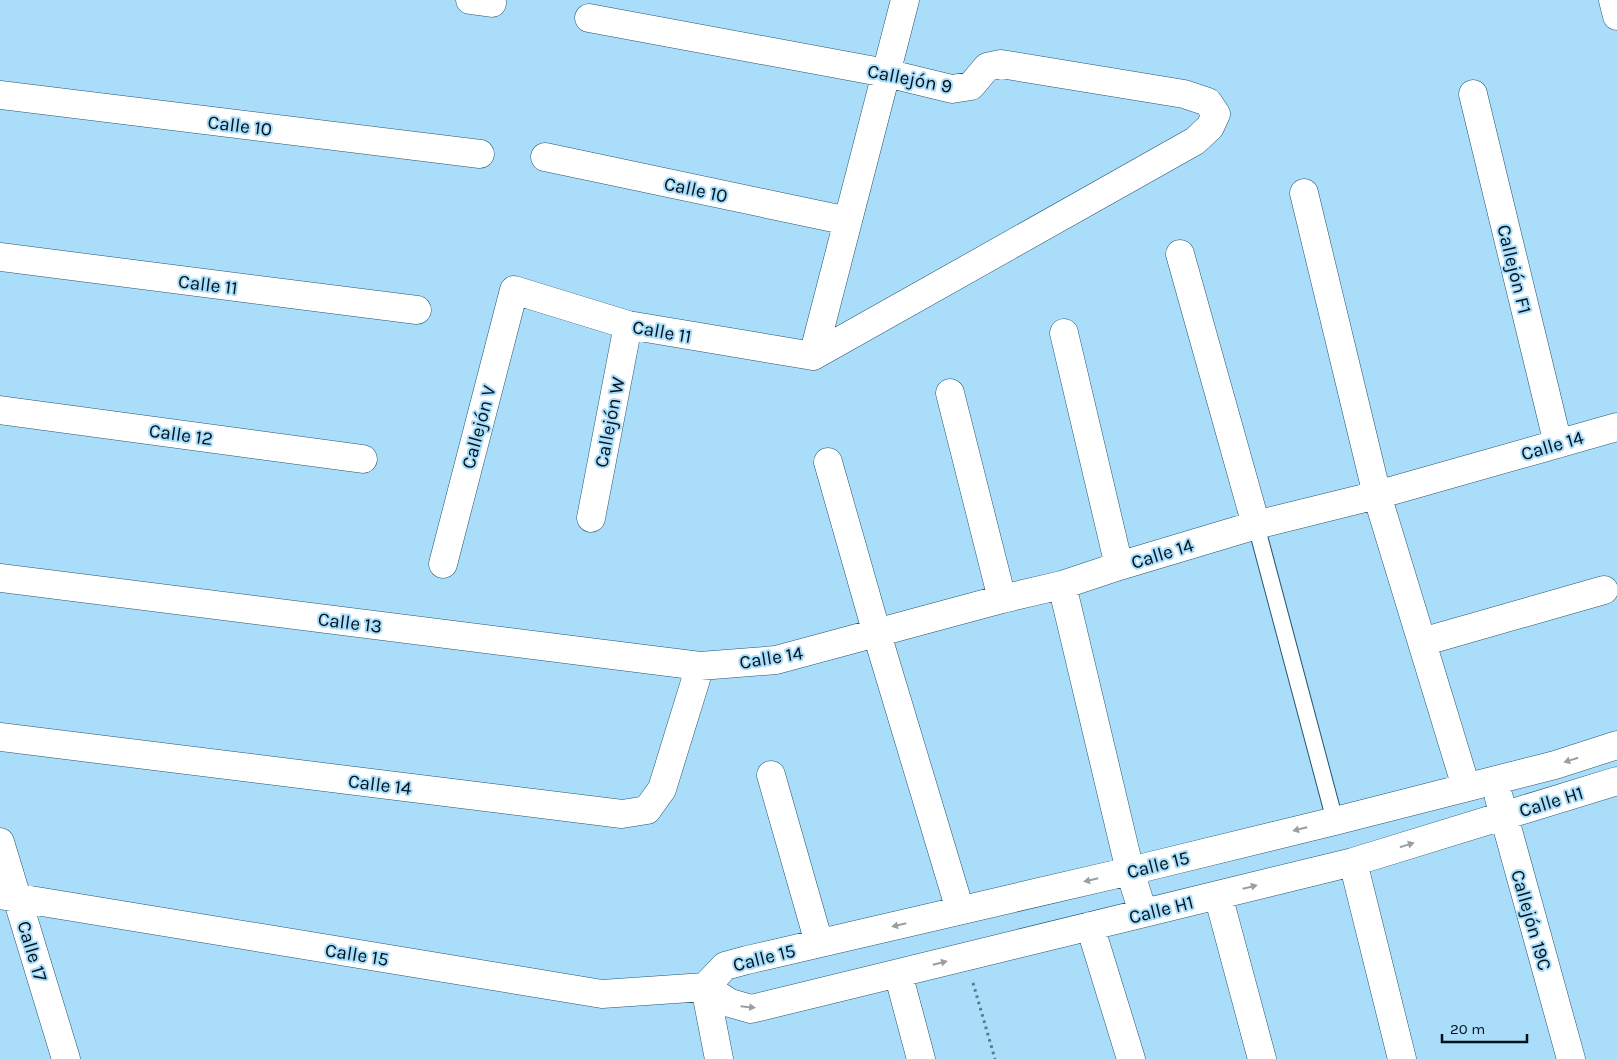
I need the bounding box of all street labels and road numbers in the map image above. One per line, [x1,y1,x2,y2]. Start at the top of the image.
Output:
street label: Callejón 9 [866,60,954,98]
street label: Calle 10 [206,111,273,141]
street label: Calle 10 [662,173,730,207]
street label: Callejón F1 [1492,222,1536,316]
street label: Calle 11 [177,270,239,300]
street label: Calle 11 [631,316,693,348]
street label: Callejón W [590,375,630,469]
street label: Callejón V [457,383,501,471]
street label: Calle 12 [147,420,214,450]
street label: Calle 14 [1519,426,1586,465]
street label: Calle 14 [1129,534,1196,574]
street label: Calle 13 [317,608,383,638]
street label: Calle 14 [738,642,805,674]
street label: Calle 14 [347,770,413,800]
street label: Calle H1 [1517,782,1586,822]
street label: Calle 15 [1125,847,1192,883]
street label: Callejón 19C [1506,867,1556,973]
street label: Calle H1 [1127,891,1196,929]
street label: Calle 17 [12,918,52,984]
street label: Calle 15 [324,939,390,971]
street label: Calle 15 [731,940,798,976]

